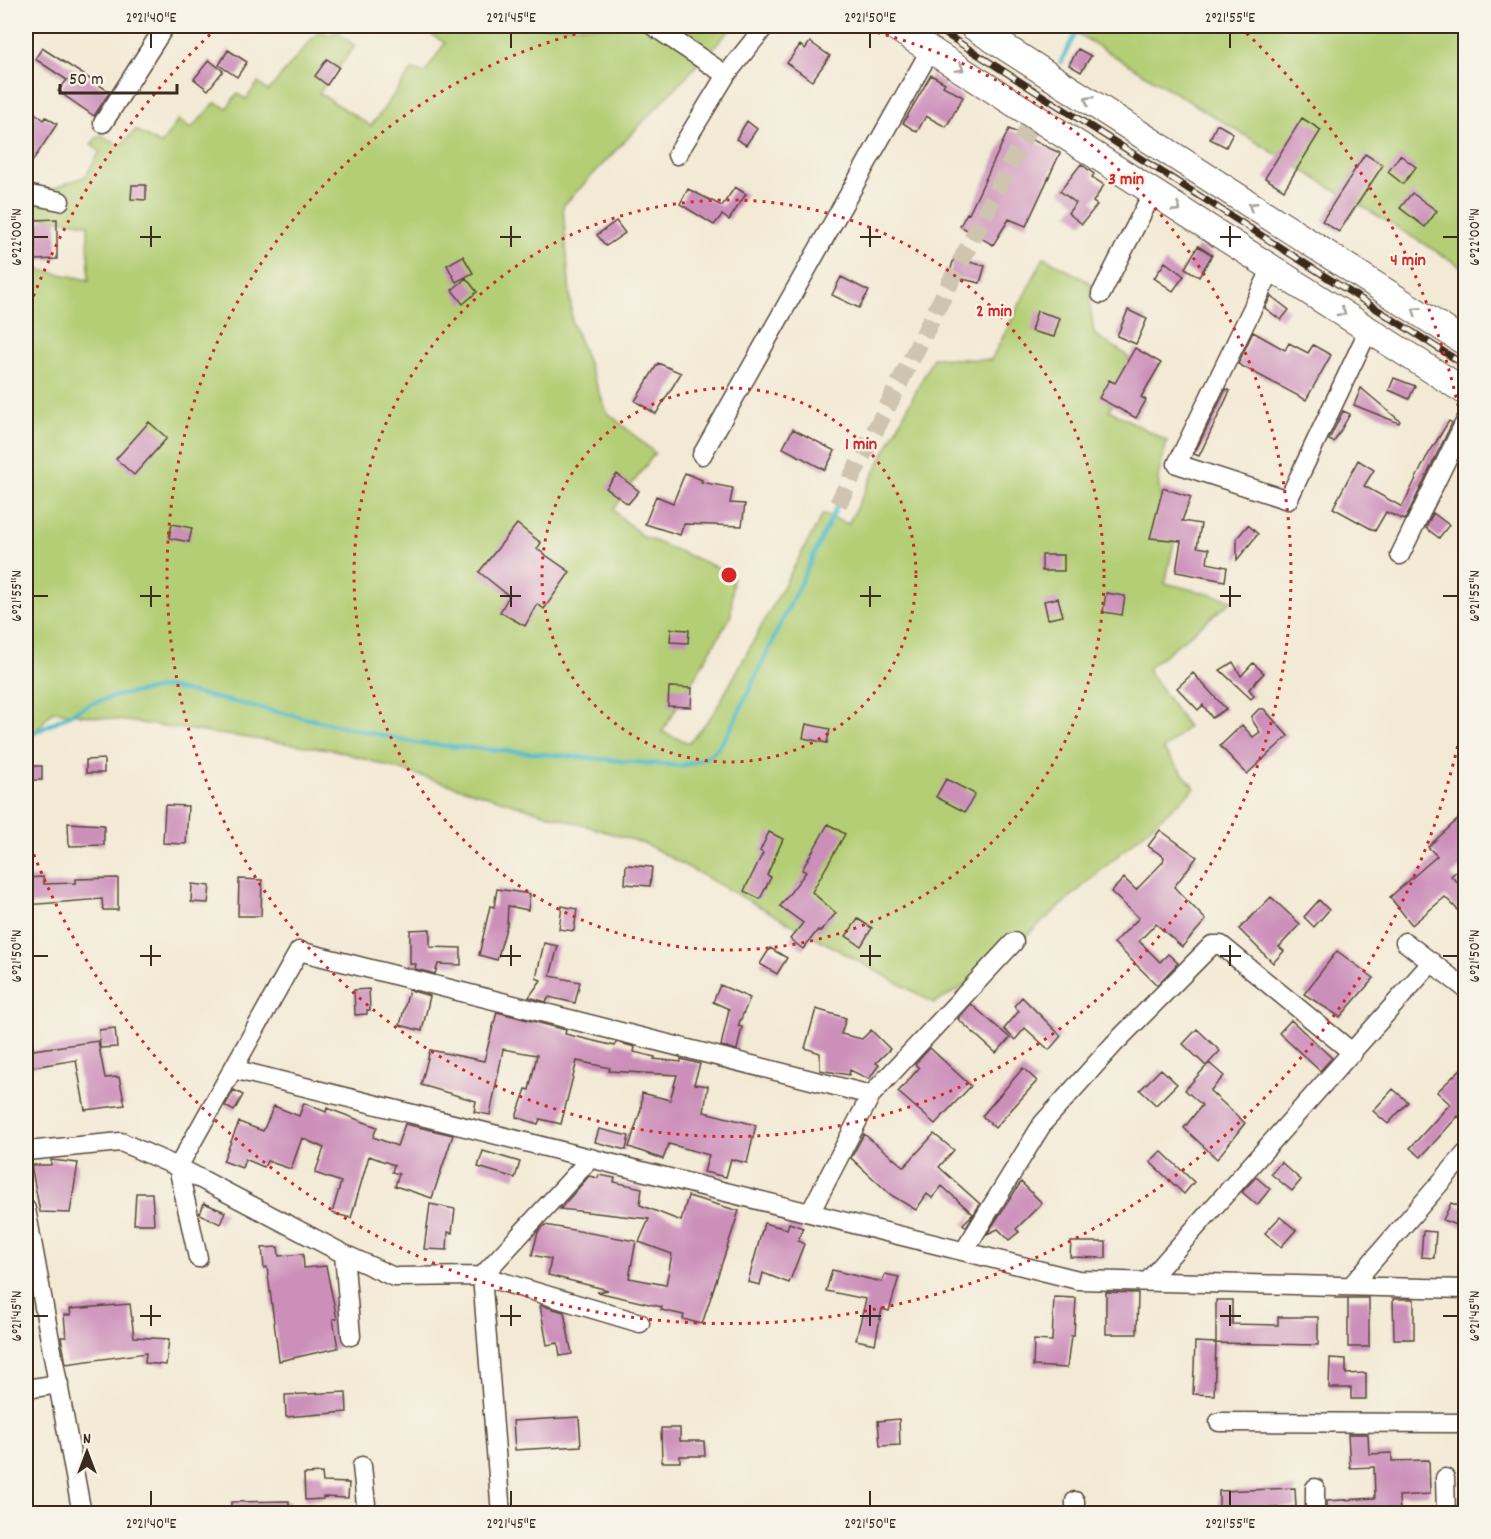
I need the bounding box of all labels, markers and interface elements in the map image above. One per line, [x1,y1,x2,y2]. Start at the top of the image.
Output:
text: 2°21'40"E [126,8,177,30]
text: 2°21'45"E [486,8,536,30]
text: 2°21'50"E [844,8,896,30]
text: 2°21'55"E [1205,8,1255,30]
scale bar [60,57,177,95]
one-way arrow [954,61,965,72]
text: 50 m [69,68,104,93]
one-way arrow [1084,96,1095,107]
text: 3 min [1108,168,1144,193]
one-way arrow [1171,201,1182,212]
one-way arrow [1248,201,1258,213]
text: 6°22'00"N [7,208,29,266]
text: 6°22'00"N [1465,208,1487,266]
text: 4 min [1390,249,1426,274]
text: 2 min [976,300,1012,325]
one-way arrow [1336,305,1346,317]
one-way arrow [1412,307,1423,318]
text: 1 min [845,433,877,458]
centre of rings [719,565,739,585]
text: 6°21'55"N [7,570,29,622]
text: 6°21'55"N [1465,570,1487,622]
text: 6°21'50"N [7,930,29,982]
text: 6°21'50"N [1465,930,1487,982]
text: 6°21'45"N [7,1291,29,1341]
text: 6°21'45"N [1465,1291,1487,1341]
north arrow [57,1422,117,1482]
text: N [83,1428,91,1451]
text: 2°21'40"E [126,1514,177,1536]
text: 2°21'45"E [486,1514,536,1536]
text: 2°21'50"E [844,1514,896,1536]
text: 2°21'55"E [1205,1514,1255,1536]

